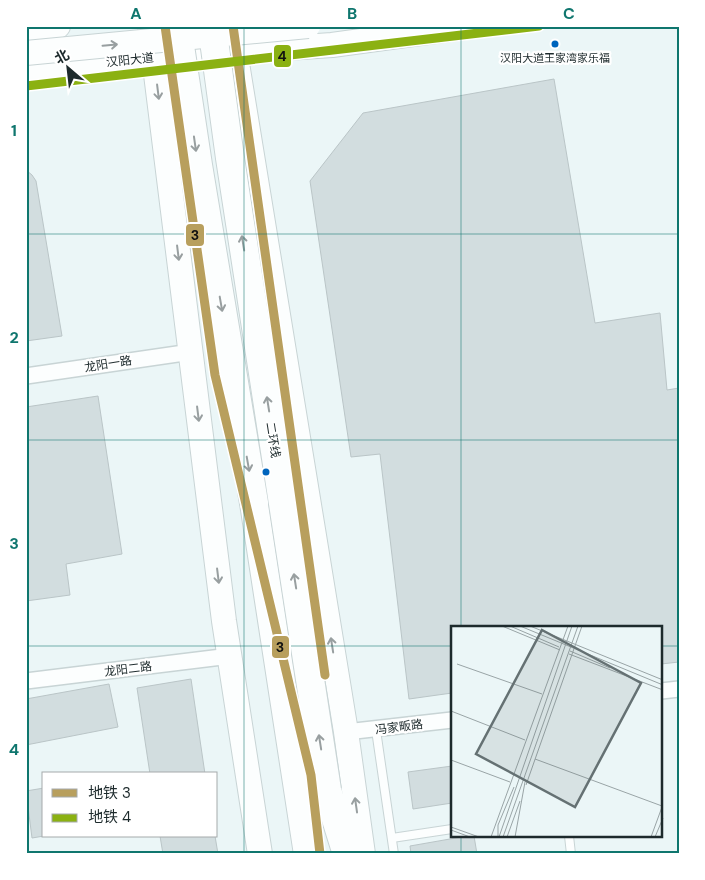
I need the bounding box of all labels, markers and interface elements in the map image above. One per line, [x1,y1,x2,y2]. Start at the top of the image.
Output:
text: A [130,3,142,24]
text: B [347,3,357,24]
text: C [563,3,575,24]
marker: 汉阳大道王家湾家乐福 [550,39,560,49]
one-way arrow [101,40,117,50]
north arrow [42,42,92,92]
line badge: 4 [273,44,292,68]
text: 北 [51,45,72,68]
text: 4 [277,47,287,65]
street label: 汉阳大道 [105,50,155,70]
place label: 汉阳大道王家湾家乐福 [500,51,610,65]
one-way arrow [153,84,163,100]
text: 1 [11,120,17,141]
one-way arrow [190,135,200,151]
line badge: 3 [185,223,205,247]
text: 3 [191,226,199,244]
one-way arrow [238,235,248,251]
one-way arrow [173,245,183,261]
one-way arrow [217,296,227,312]
text: 2 [9,327,19,348]
street label: 龙阳一路 [83,352,133,376]
one-way arrow [262,396,272,412]
one-way arrow [194,406,204,422]
street label: 二环线 [262,421,284,459]
one-way arrow [243,456,253,472]
unlabelled marker [261,467,271,477]
text: 3 [9,533,19,554]
one-way arrow [213,567,223,583]
one-way arrow [290,574,300,590]
inset map [451,626,662,838]
line badge: 3 [271,635,290,659]
one-way arrow [326,637,336,653]
text: 3 [276,638,284,656]
street label: 龙阳二路 [103,658,153,680]
street label: 冯家畈路 [374,716,424,738]
one-way arrow [314,734,324,750]
text: 4 [9,739,19,760]
legend [42,772,218,838]
text: 地铁 3 [88,783,131,803]
one-way arrow [351,798,361,814]
text: 地铁 4 [88,807,131,827]

